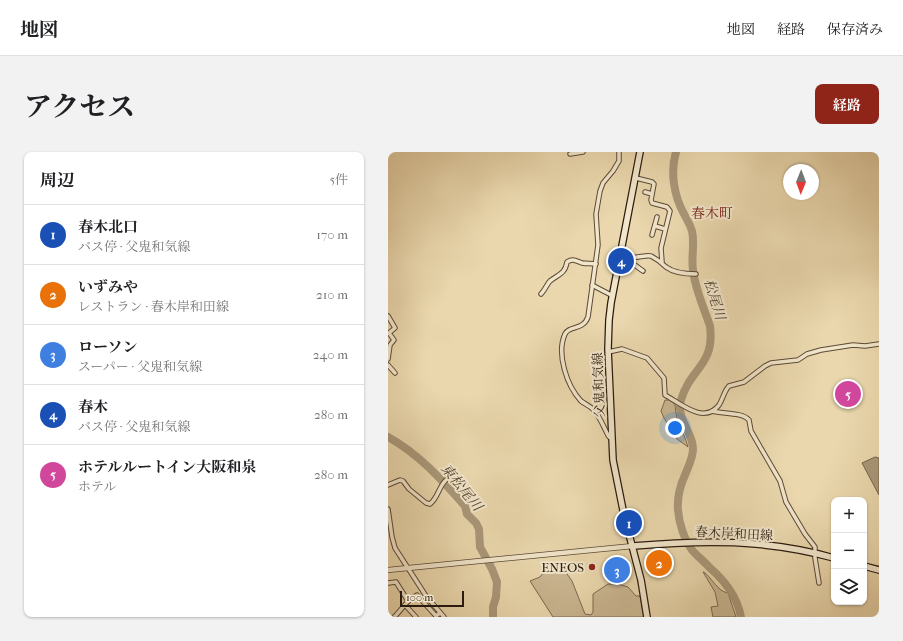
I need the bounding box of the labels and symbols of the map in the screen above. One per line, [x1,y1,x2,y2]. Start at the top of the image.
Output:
north arrow [783,164,819,200]
district label: 春木町 [691,205,733,222]
pin: 4 [608,246,634,276]
water label: 松尾川 [700,277,729,324]
street label: 父鬼和気線 [590,352,607,418]
pin: 5 [835,379,861,409]
your location [665,418,685,438]
water label: 東松尾川 [437,460,487,516]
pin: 1 [616,508,642,538]
street label: 春木岸和田線 [695,524,773,543]
pin: 2 [646,548,672,578]
pin: 3 [604,555,630,585]
place label: ENEOS [541,560,584,575]
marker: ENEOS [587,562,597,572]
scale bar [400,589,464,608]

